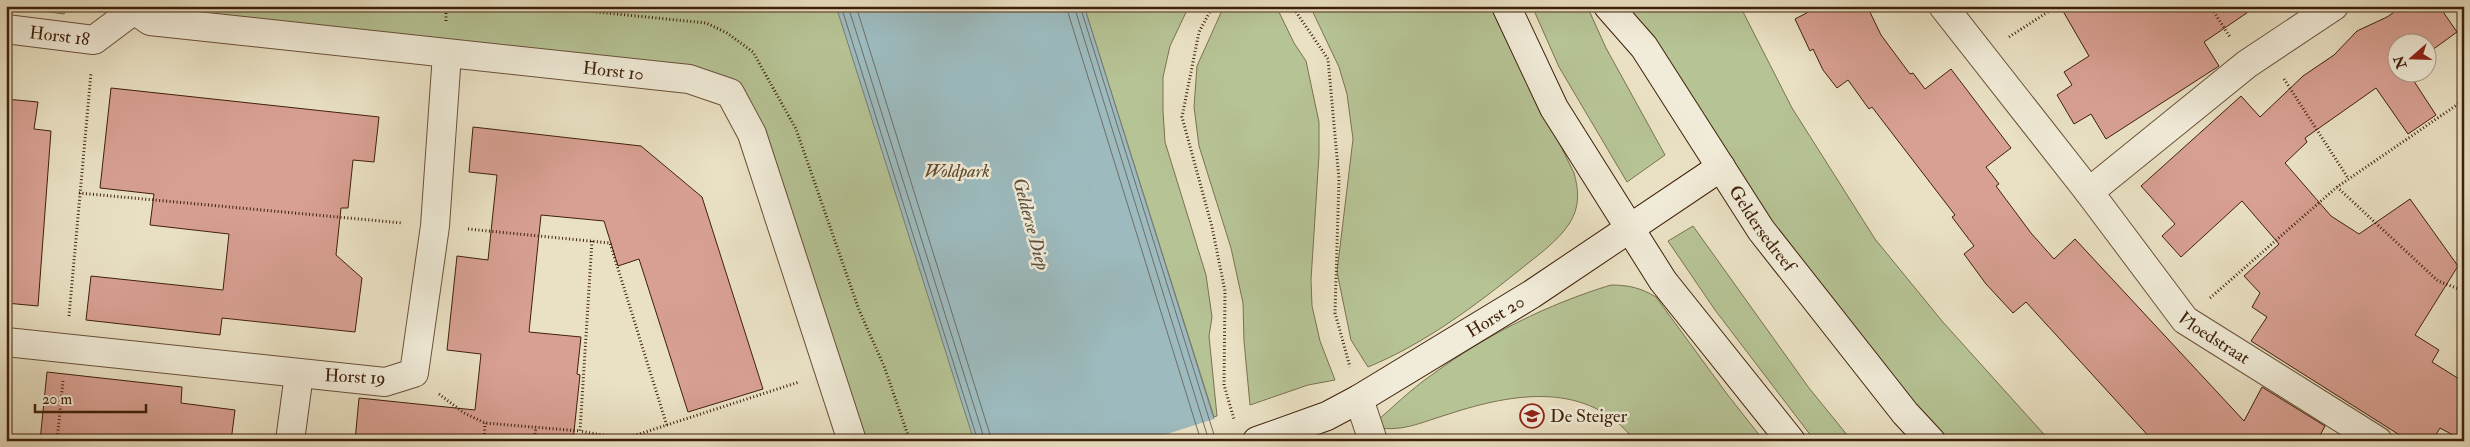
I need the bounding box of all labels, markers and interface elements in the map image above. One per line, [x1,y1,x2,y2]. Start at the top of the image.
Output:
street label: Horst 18 [28,21,91,51]
north arrow [2388,32,2438,82]
text: N [2390,53,2411,72]
street label: Horst 10 [582,56,645,86]
park label: Woldpark [924,160,990,183]
water label: Gelderse Diep [1007,175,1055,273]
street label: Geldersedreef [1724,181,1803,278]
street label: Horst 20 [1462,290,1529,343]
street label: Vloedstraat [2171,307,2254,369]
street label: Horst 19 [324,364,386,390]
scale bar [35,382,146,414]
text: 20 m [42,390,72,409]
school or university icon: De Steiger [1519,403,1545,429]
place label: De Steiger [1550,405,1628,428]

